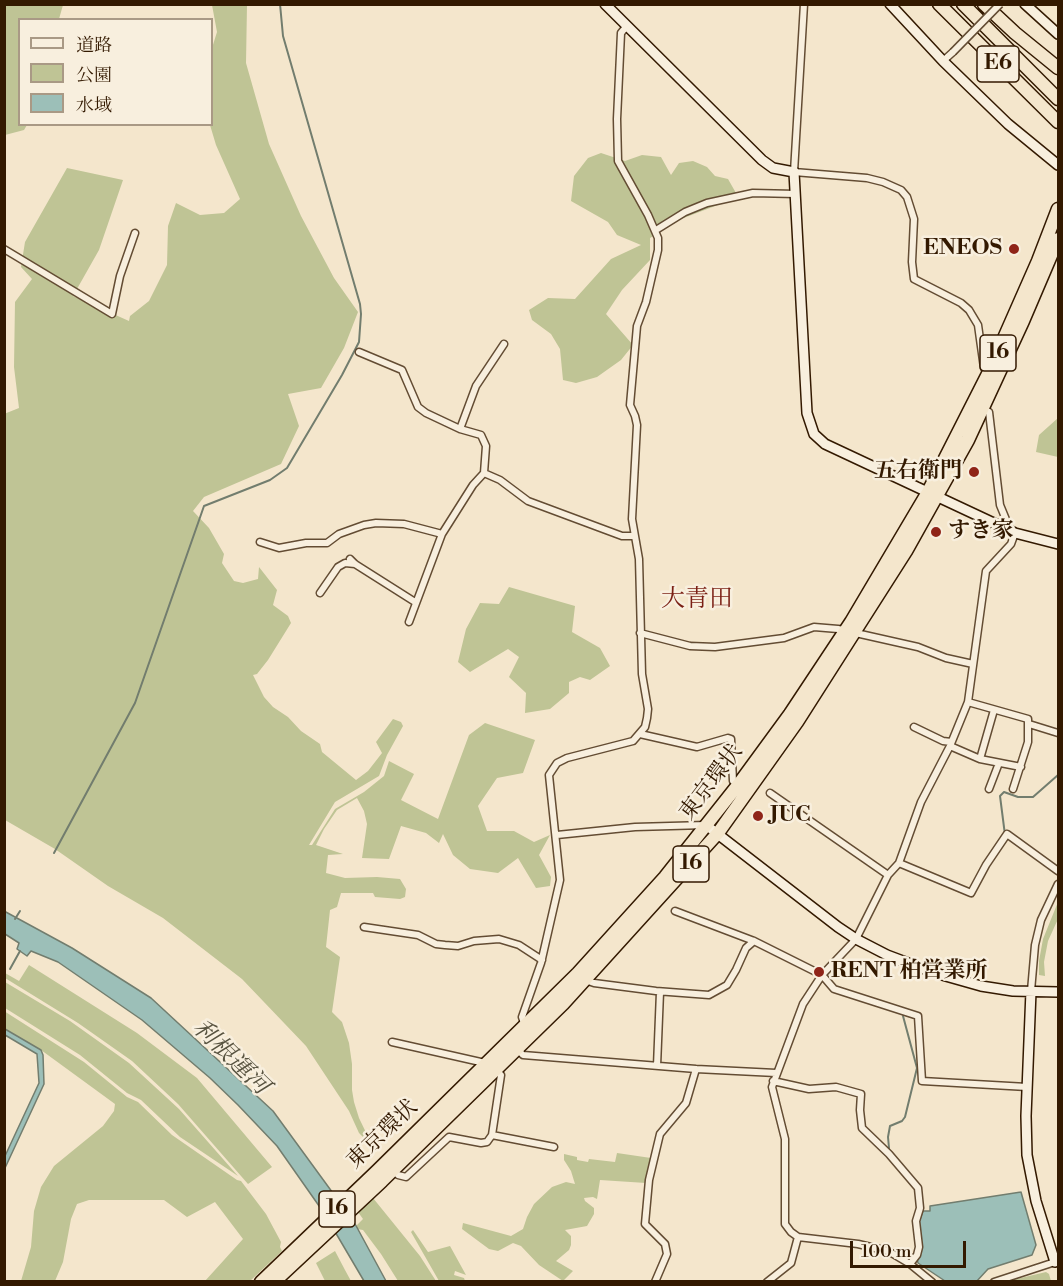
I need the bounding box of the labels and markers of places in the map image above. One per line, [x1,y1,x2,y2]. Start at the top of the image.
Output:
place label: ENEOS [923,236,1002,262]
marker: ENEOS [1007,242,1021,256]
place label: 五右衛門 [874,459,962,485]
marker: 五右衛門 [967,465,981,479]
place label: すき家 [948,519,1014,545]
marker: すき家 [929,525,943,539]
place label: JUC [770,803,811,829]
marker: JUC [751,809,765,823]
place label: RENT 柏営業所 [831,959,987,985]
marker: RENT 柏営業所 [812,965,826,979]

